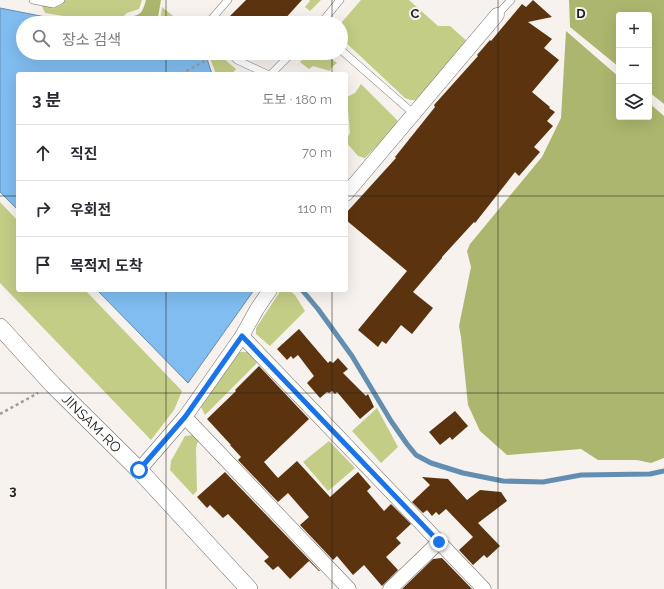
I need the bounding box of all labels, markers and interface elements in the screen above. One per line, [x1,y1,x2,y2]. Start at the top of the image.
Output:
text: C [411,6,420,21]
text: D [576,6,586,21]
map controls [616,12,652,120]
button: + [616,12,652,48]
search box [16,16,348,60]
icon: search [30,27,52,49]
text: 장소 검색 [62,31,121,49]
button: − [616,48,652,84]
button: layers [616,84,652,120]
text: 3 분 [32,90,61,110]
text: 도보 · 180 m [263,92,332,107]
icon: ahead [32,142,54,164]
text: 직진 [70,145,98,163]
text: 70 m [302,145,332,160]
icon: right [32,198,54,220]
text: 우회전 [70,201,111,219]
text: 110 m [298,201,332,216]
icon: arrive [32,254,54,276]
text: 목적지 도착 [70,257,143,275]
street label: JINSAM-RO [59,391,125,456]
route start [130,461,148,479]
text: 3 [9,483,17,498]
route end [430,533,448,551]

